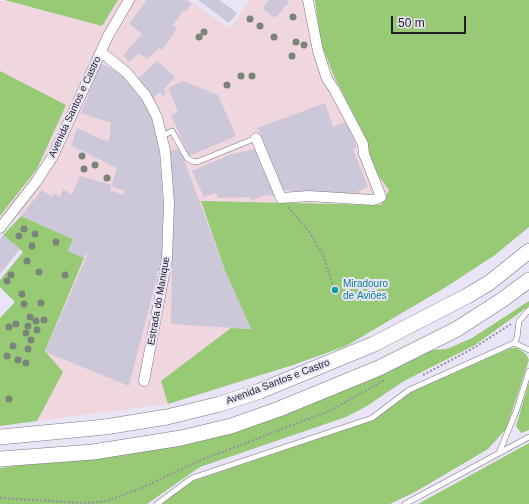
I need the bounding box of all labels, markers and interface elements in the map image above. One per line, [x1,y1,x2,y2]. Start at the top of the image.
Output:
scale bar [393,8,468,34]
text: 50 m [398,16,425,30]
street label: Avenida Santos e Castro [46,54,104,160]
street label: Estrada do Manique [145,256,173,346]
place label: Miradouro de Aviões [343,278,388,302]
marker: Miradouro de Aviões [330,285,340,295]
street label: Avenida Santos e Castro [224,357,332,407]

